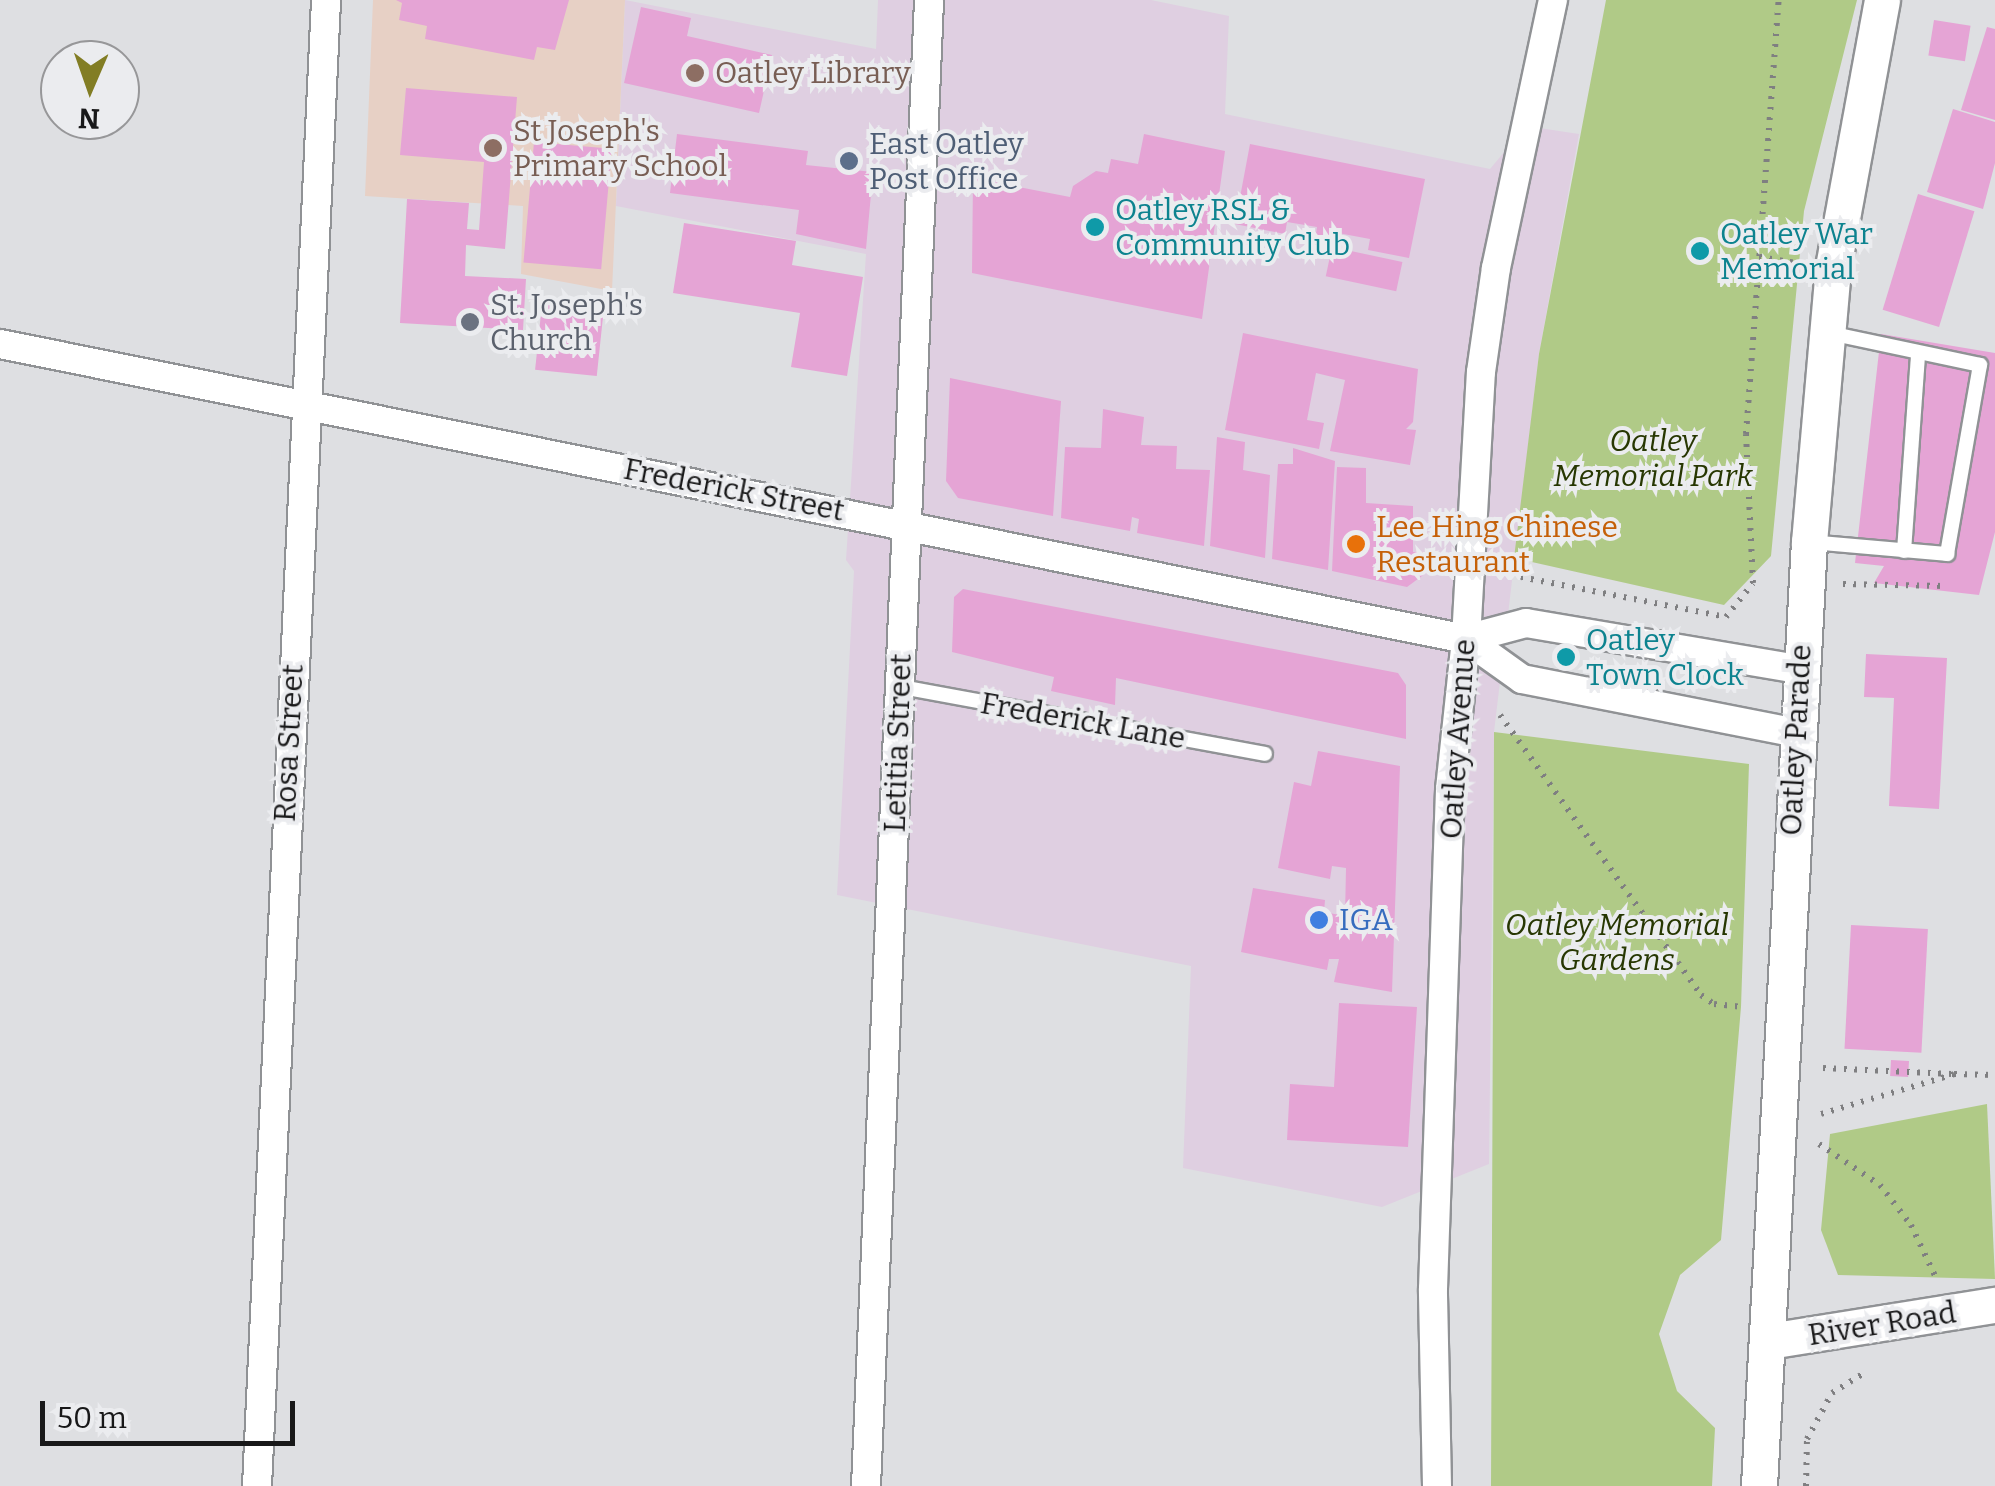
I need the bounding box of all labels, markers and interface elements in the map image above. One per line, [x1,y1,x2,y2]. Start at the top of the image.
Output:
north arrow [40,40,140,140]
place label: Oatley Library [715,55,911,91]
marker: Oatley Library [684,62,706,84]
text: N [78,102,100,135]
place label: St Joseph's Primary School [513,113,727,184]
place label: East Oatley Post Office [869,126,1024,196]
marker: St Joseph's Primary School [482,137,504,159]
marker: East Oatley Post Office [838,150,860,172]
place label: Oatley RSL & Community Club [1115,192,1350,262]
marker: Oatley RSL & Community Club [1084,216,1106,238]
place label: Oatley War Memorial [1720,216,1873,286]
marker: Oatley War Memorial [1689,240,1711,262]
place label: St. Joseph's Church [490,287,643,358]
marker: St. Joseph's Church [459,311,481,333]
park label: Oatley Memorial Park [1553,423,1753,494]
street label: Frederick Street [621,451,847,529]
place label: Lee Hing Chinese Restaurant [1376,509,1618,580]
marker: Lee Hing Chinese Restaurant [1345,533,1367,555]
place label: Oatley Town Clock [1586,622,1744,692]
street label: Oatley Avenue [1433,638,1483,840]
street label: Oatley Parade [1773,643,1819,837]
marker: Oatley Town Clock [1555,646,1577,668]
street label: Letitia Street [877,653,919,833]
street label: Rosa Street [267,663,311,823]
street label: Frederick Lane [978,685,1188,757]
place label: IGA [1339,902,1393,938]
park label: Oatley Memorial Gardens [1505,907,1729,978]
marker: IGA [1308,909,1330,931]
street label: River Road [1806,1295,1958,1353]
scale bar [45,1381,300,1443]
text: 50 m [57,1400,127,1436]

